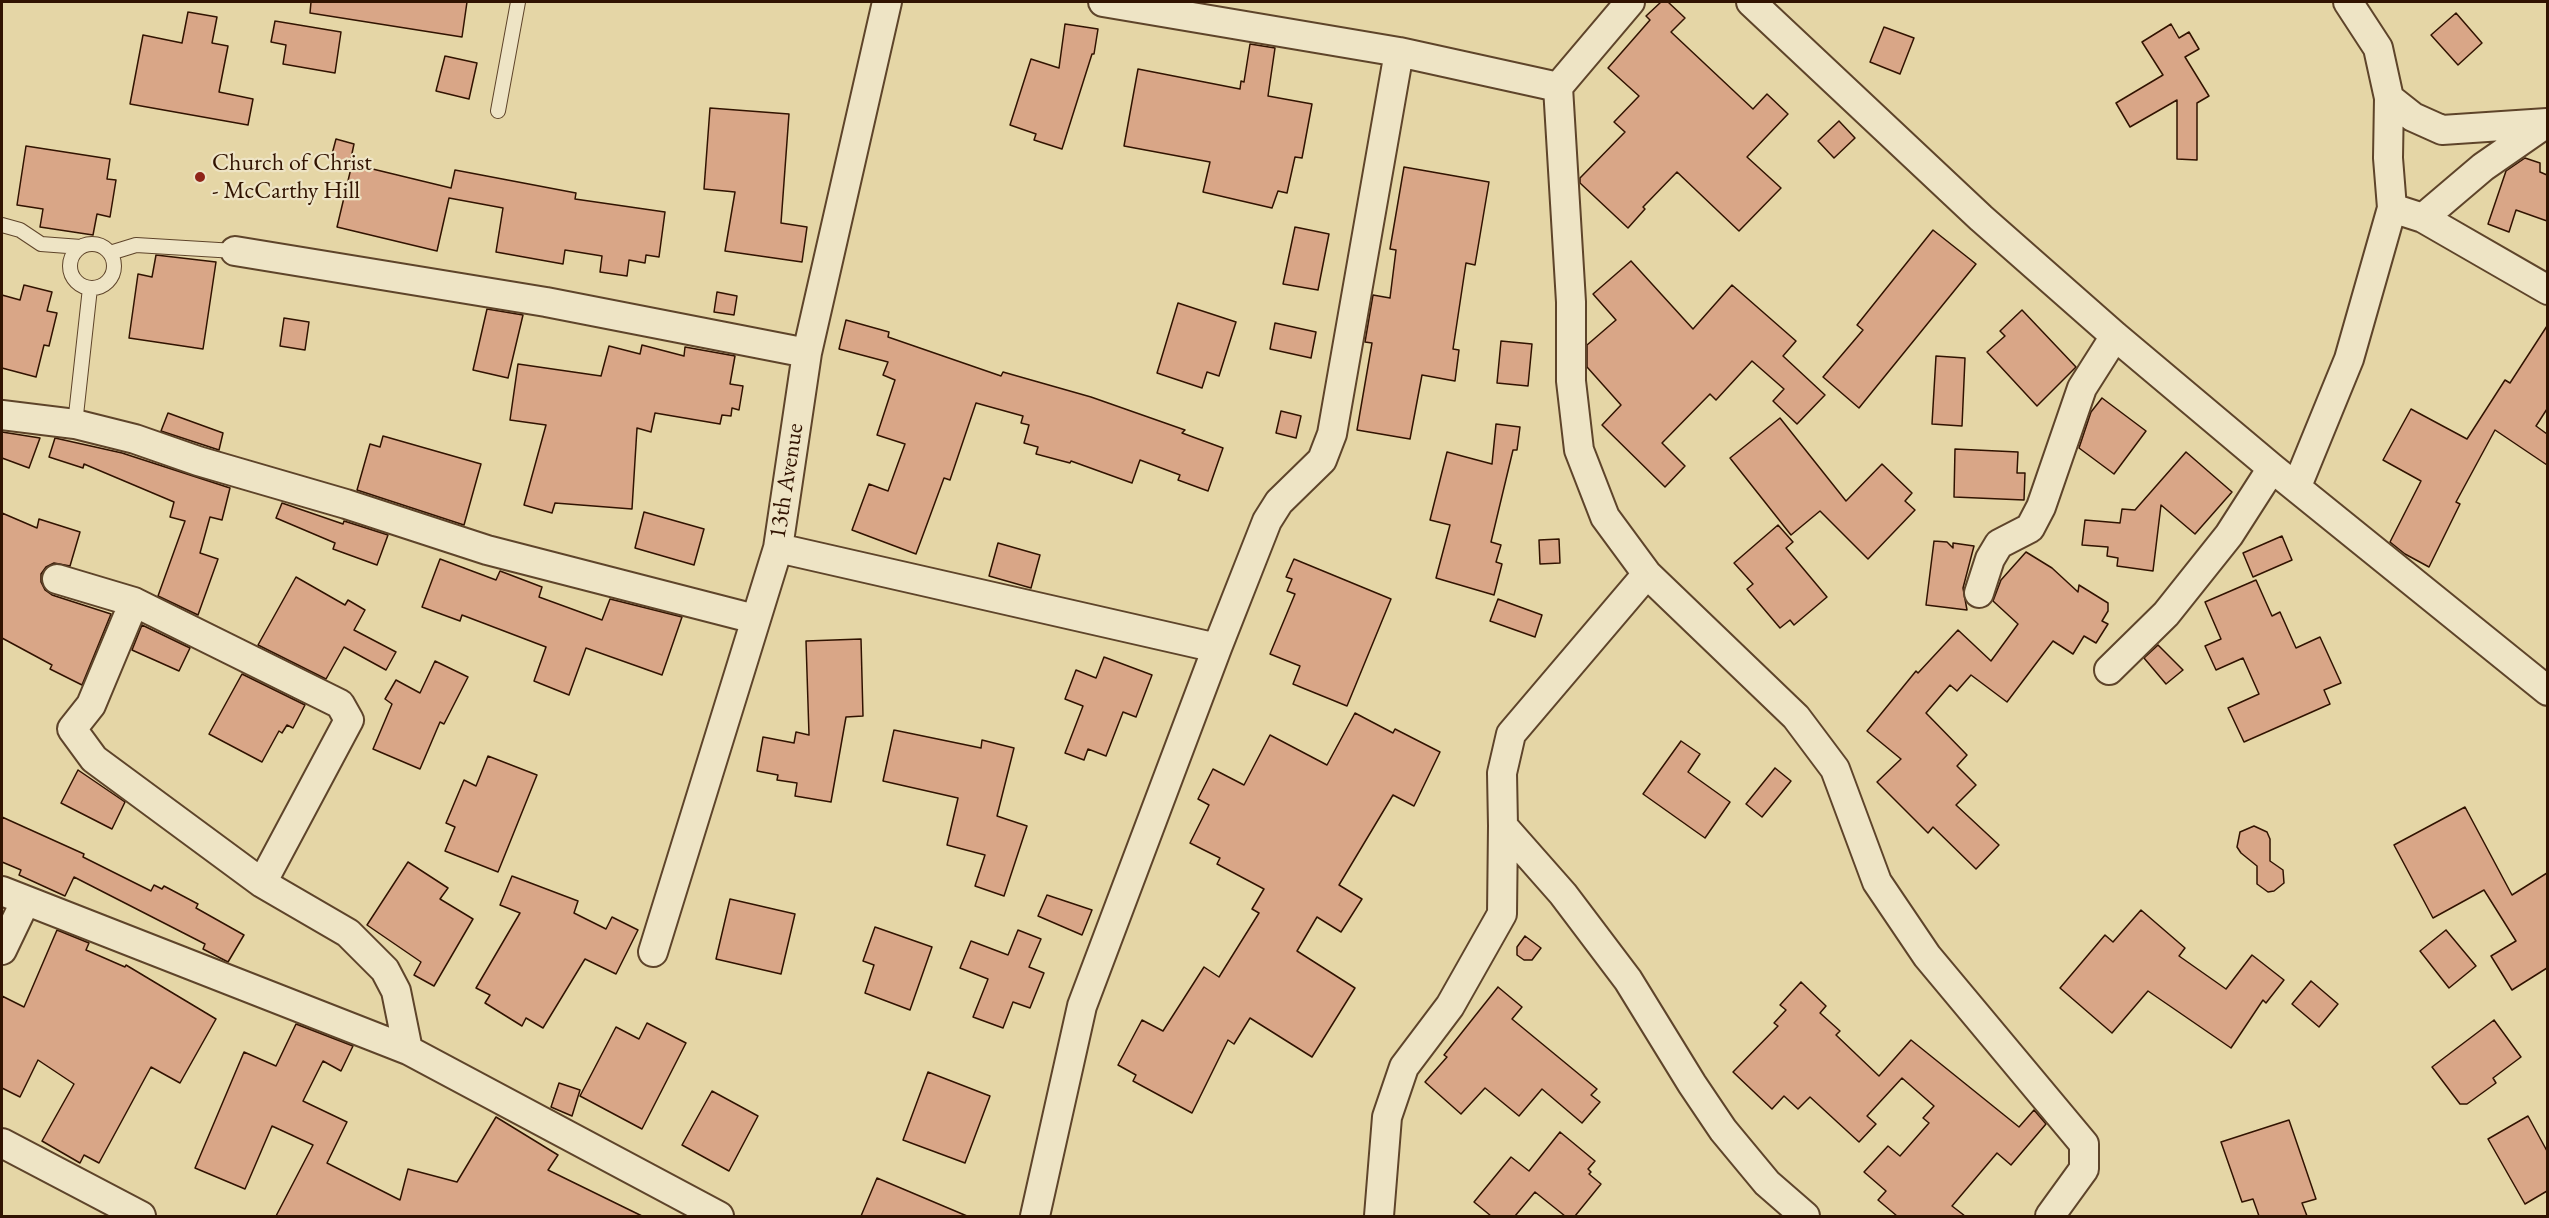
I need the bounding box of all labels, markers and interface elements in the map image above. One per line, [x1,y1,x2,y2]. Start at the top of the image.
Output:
place label: Church of Christ - McCarthy Hill [212,149,372,205]
marker: Church of Christ - McCarthy Hill [193,170,207,184]
street label: 13th Avenue [764,421,810,541]

